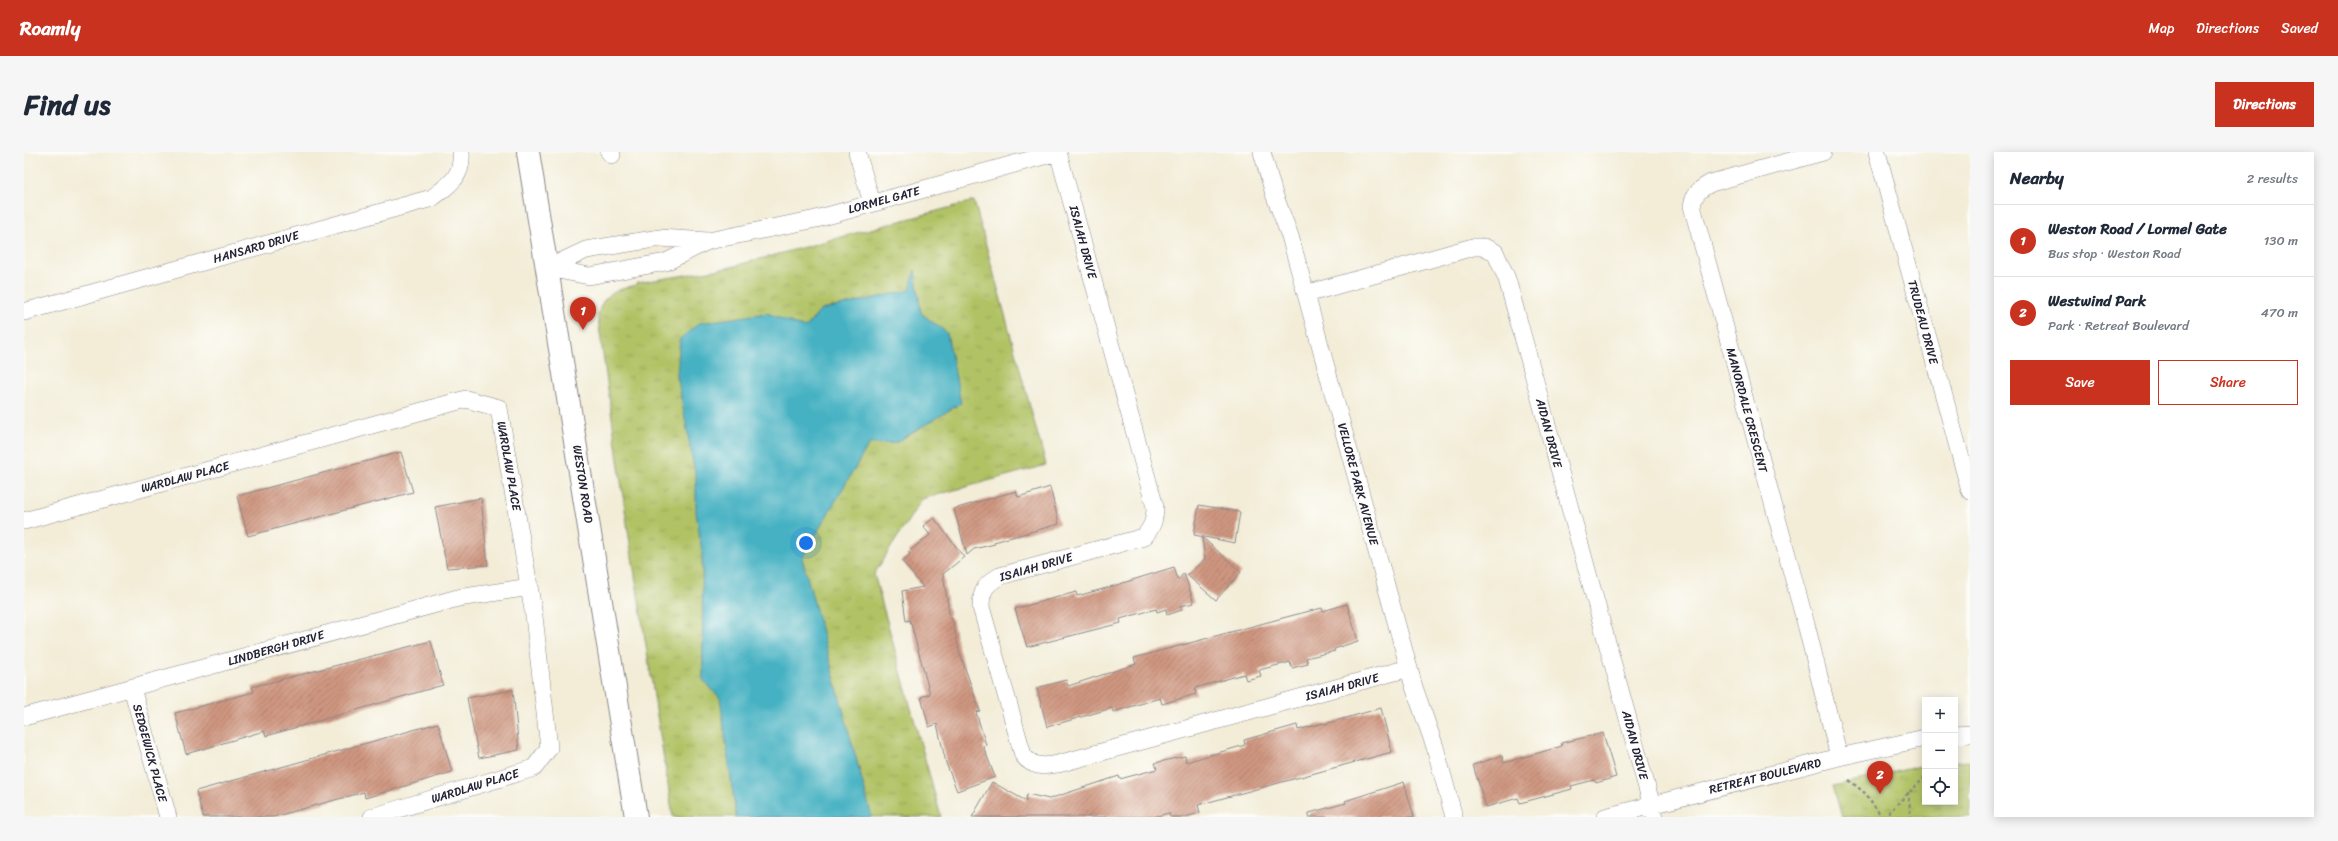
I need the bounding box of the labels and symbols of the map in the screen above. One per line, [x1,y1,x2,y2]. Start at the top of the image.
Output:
street label: LORMEL GATE [846,180,924,220]
street label: ISAIAH DRIVE [1062,202,1104,282]
street label: HANSARD DRIVE [210,224,303,270]
street label: TRUDEAU DRIVE [1901,277,1945,368]
pin: 1 [570,297,596,330]
street label: MANORDALE CRESCENT [1720,345,1774,476]
street label: AIDAN DRIVE [1529,395,1569,471]
street label: WARDLAW PLACE [490,419,528,514]
street label: VELLORE PARK AVENUE [1331,420,1385,549]
street label: WESTON ROAD [566,443,600,525]
street label: WARDLAW PLACE [138,454,233,499]
your location [796,533,816,553]
street label: ISAIAH DRIVE [996,546,1076,588]
street label: LINDBERGH DRIVE [225,623,328,672]
street label: ISAIAH DRIVE [1302,666,1382,708]
street label: SEDGEWICK PLACE [126,701,174,806]
street label: AIDAN DRIVE [1615,707,1655,783]
street label: RETREAT BOULEVARD [1707,751,1823,801]
pin: 2 [1867,761,1893,794]
street label: WARDLAW PLACE [428,762,523,810]

